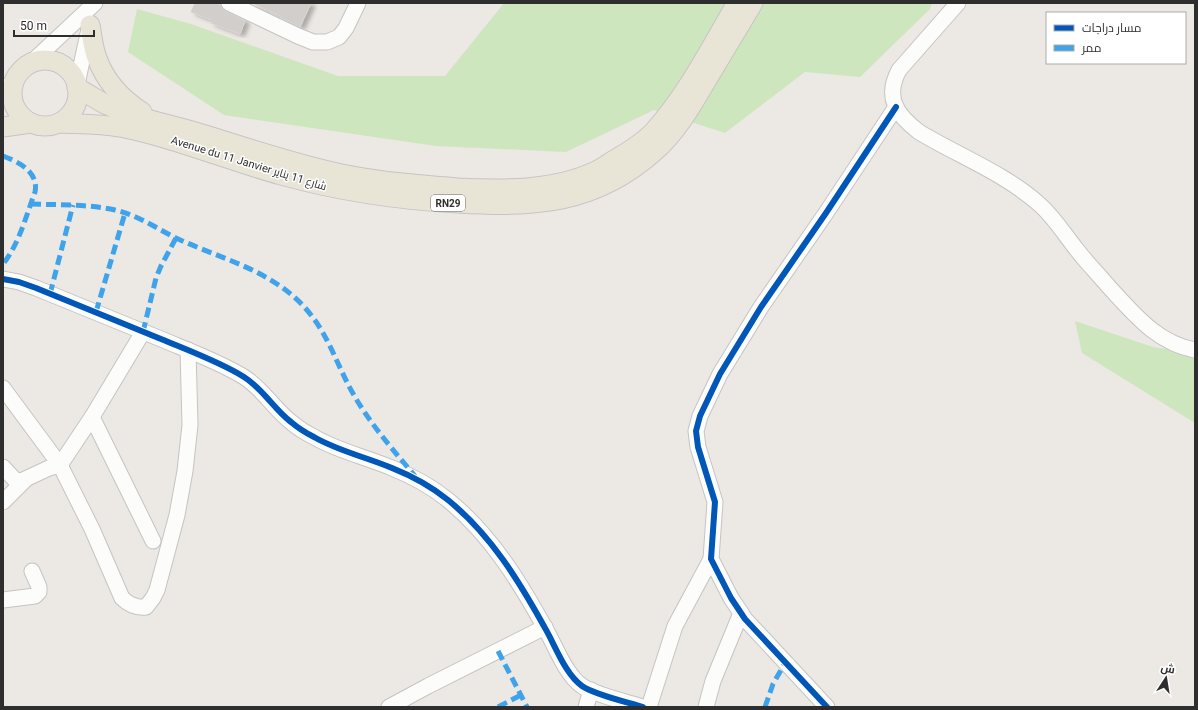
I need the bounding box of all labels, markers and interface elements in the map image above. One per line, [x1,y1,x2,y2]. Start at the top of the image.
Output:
scale bar [14,12,94,38]
legend [1046,12,1186,64]
text: 50 m [20,19,47,33]
text: مسار دراجات [1082,21,1142,35]
text: ممر [1081,41,1101,55]
street label: Avenue du 11 Janvier شارع 11 يناير [169,134,328,194]
road number: RN29 [431,195,465,211]
north arrow [1146,658,1186,698]
text: ش [1160,661,1176,677]

